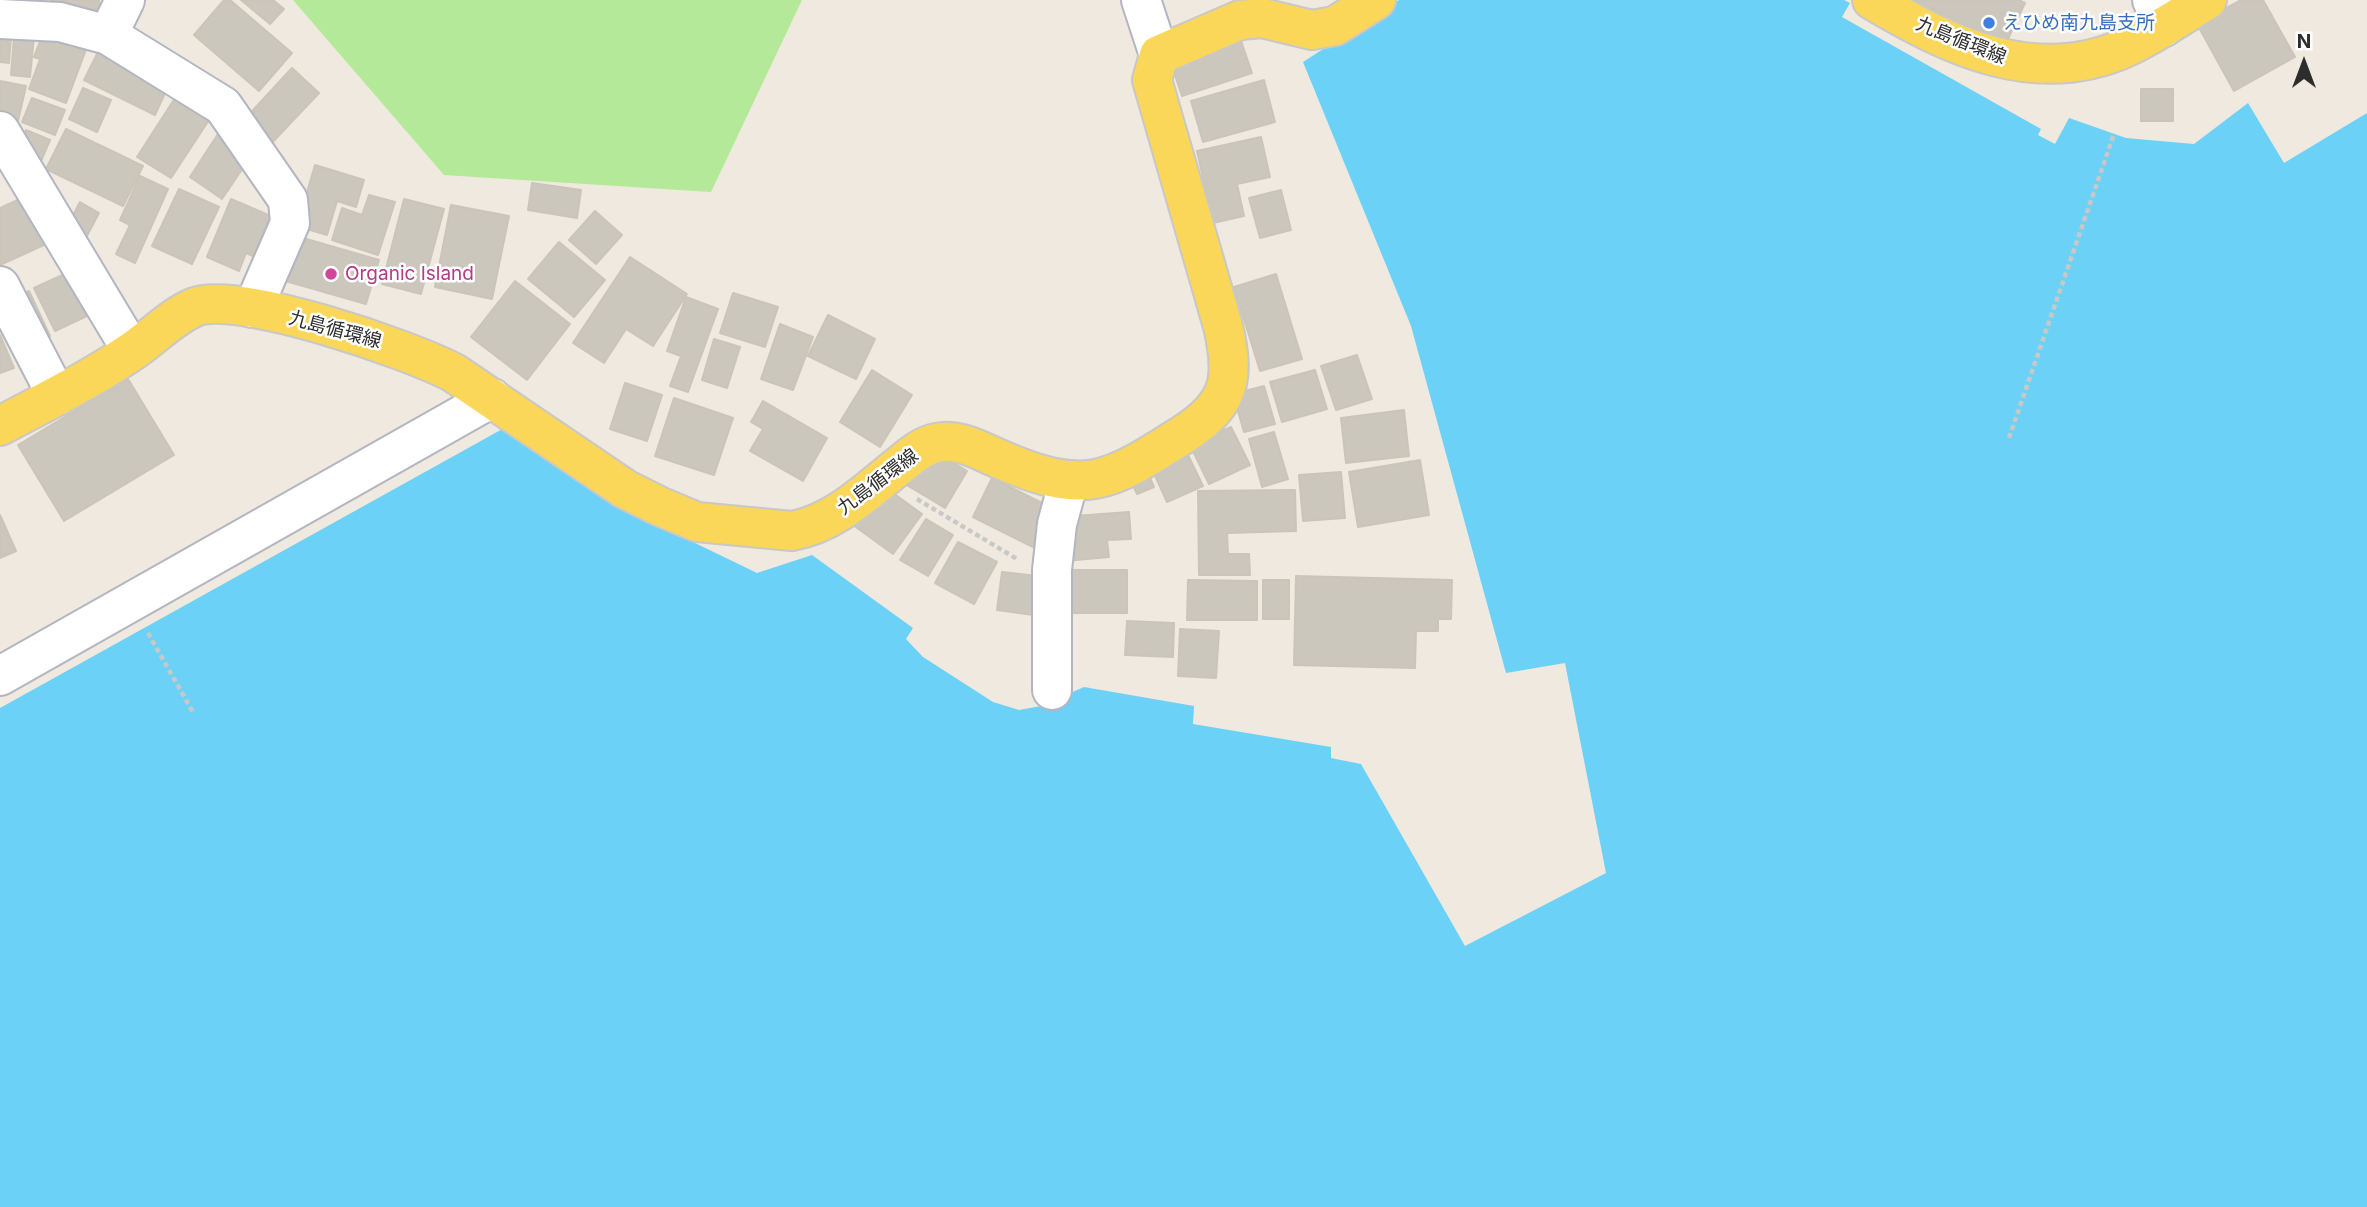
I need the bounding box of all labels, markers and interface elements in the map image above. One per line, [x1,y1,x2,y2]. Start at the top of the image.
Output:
place label: えひめ南九島支所 [2003,12,2155,34]
street label: 九島循環線 [1913,13,2009,69]
marker: えひめ南九島支所 [1981,15,1997,31]
north arrow [2269,28,2339,98]
text: N [2297,30,2311,53]
place label: Organic Island [345,263,474,285]
marker: Organic Island [323,266,339,282]
street label: 九島循環線 [286,307,384,353]
street label: 九島循環線 [833,444,923,520]

